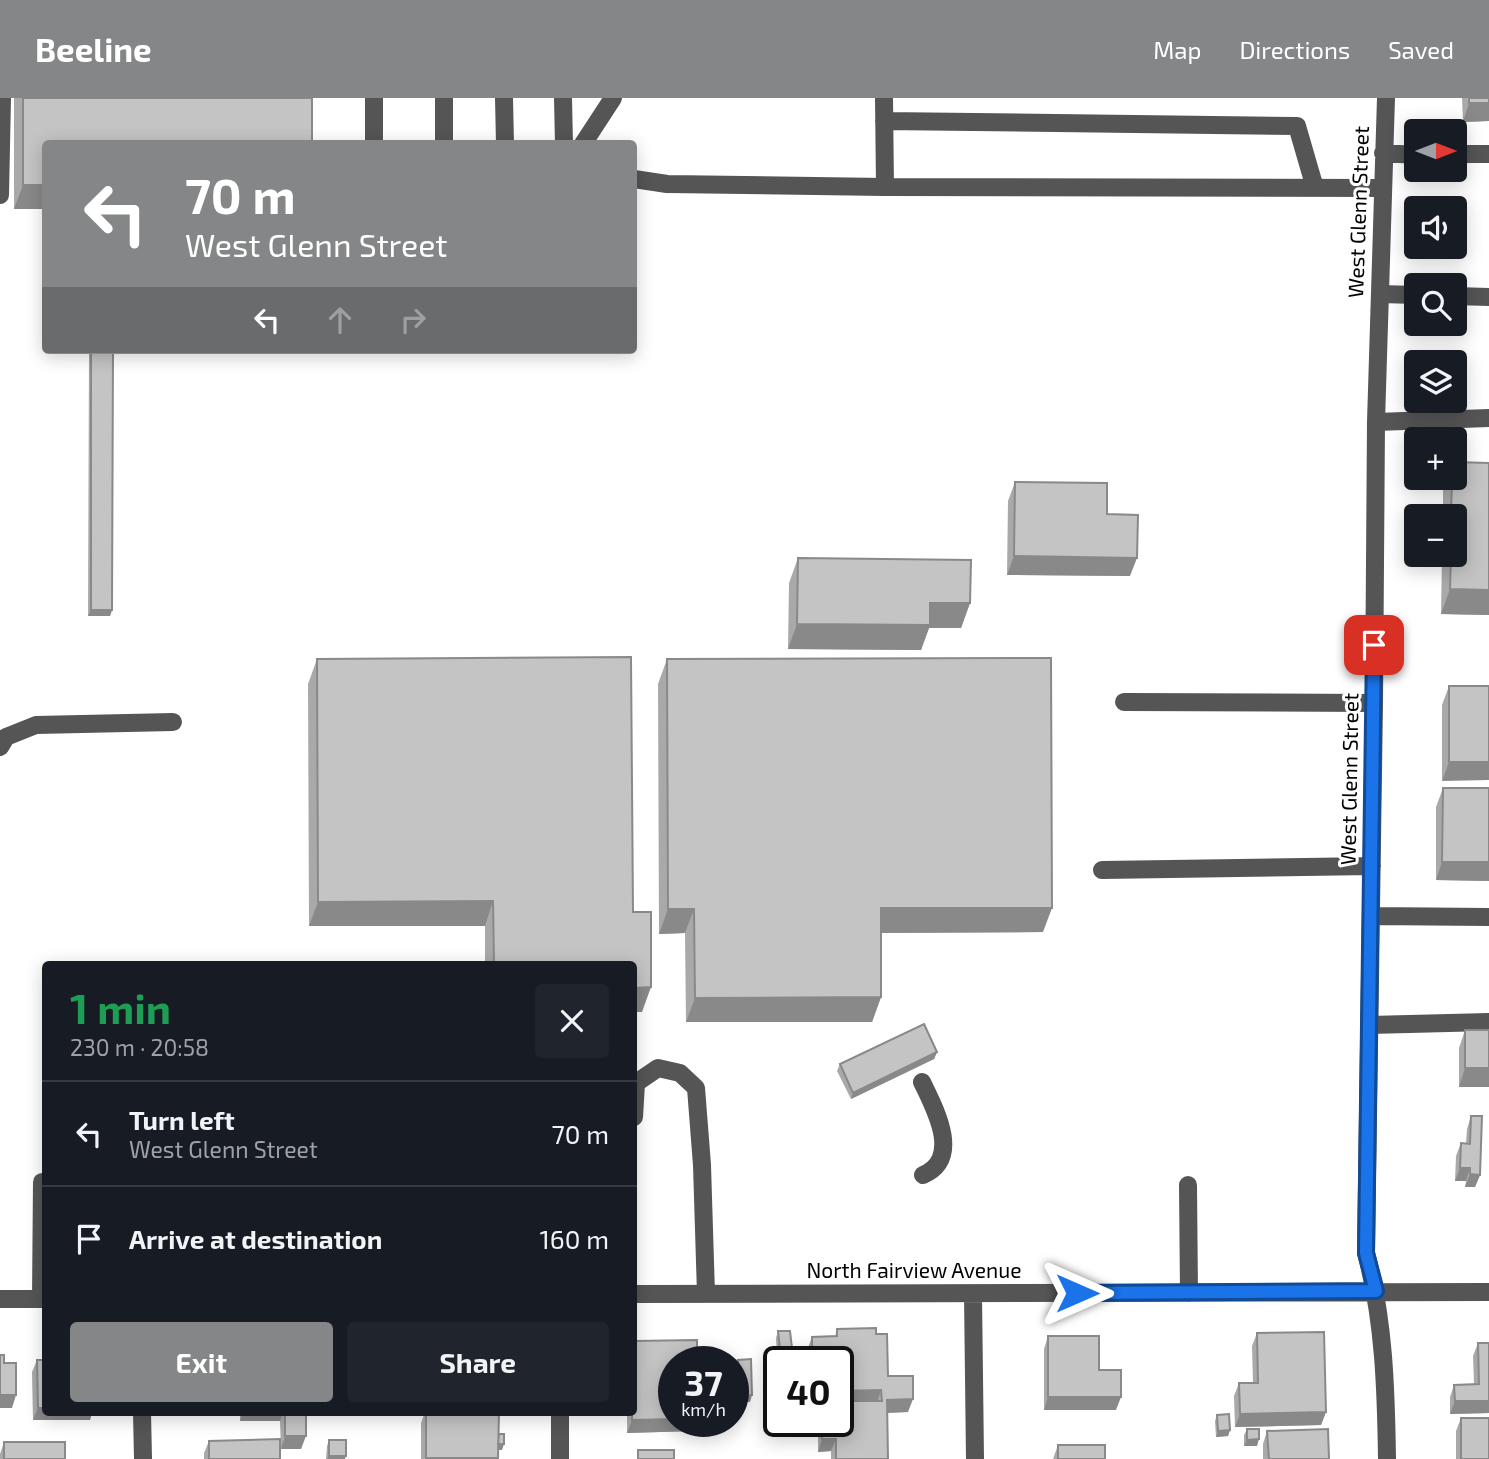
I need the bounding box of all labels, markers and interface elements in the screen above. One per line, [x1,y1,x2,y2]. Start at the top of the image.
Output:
text: Beeline [35,29,152,69]
text: Map [1153,35,1201,64]
text: Directions [1239,35,1350,64]
text: Saved [1388,35,1454,64]
north arrow [1404,119,1466,182]
map controls [1404,119,1467,567]
street label: West Glenn Street [1342,125,1373,298]
text: 70 m [185,165,296,224]
icon: left [70,168,161,259]
button: sound [1404,196,1467,259]
text: West Glenn Street [185,225,448,263]
button: search [1404,273,1467,336]
icon: left [248,301,286,339]
icon: ahead [321,301,359,339]
icon: right [394,301,432,339]
button: layers [1404,350,1467,413]
button: + [1404,427,1467,490]
button: − [1404,504,1467,567]
pin [1344,615,1404,675]
icon: arrive [1355,626,1393,664]
street label: West Glenn Street [1334,693,1363,865]
text: 1 min [70,982,171,1032]
button: close [535,984,609,1058]
text: 230 m · 20:58 [70,1033,209,1061]
text: Turn left [129,1104,235,1135]
icon: left [70,1115,108,1153]
text: 70 m [551,1118,609,1149]
text: West Glenn Street [129,1135,318,1163]
icon: arrive [70,1220,108,1258]
text: Arrive at destination [129,1223,382,1254]
text: 160 m [540,1223,609,1254]
position arrow [1040,1256,1114,1330]
street label: North Fairview Avenue [806,1257,1022,1282]
button: Exit [70,1322,333,1402]
button: Share [347,1322,609,1402]
speed limit sign: 40 [763,1346,854,1437]
text: 37 [684,1361,723,1403]
text: km/h [681,1398,726,1420]

